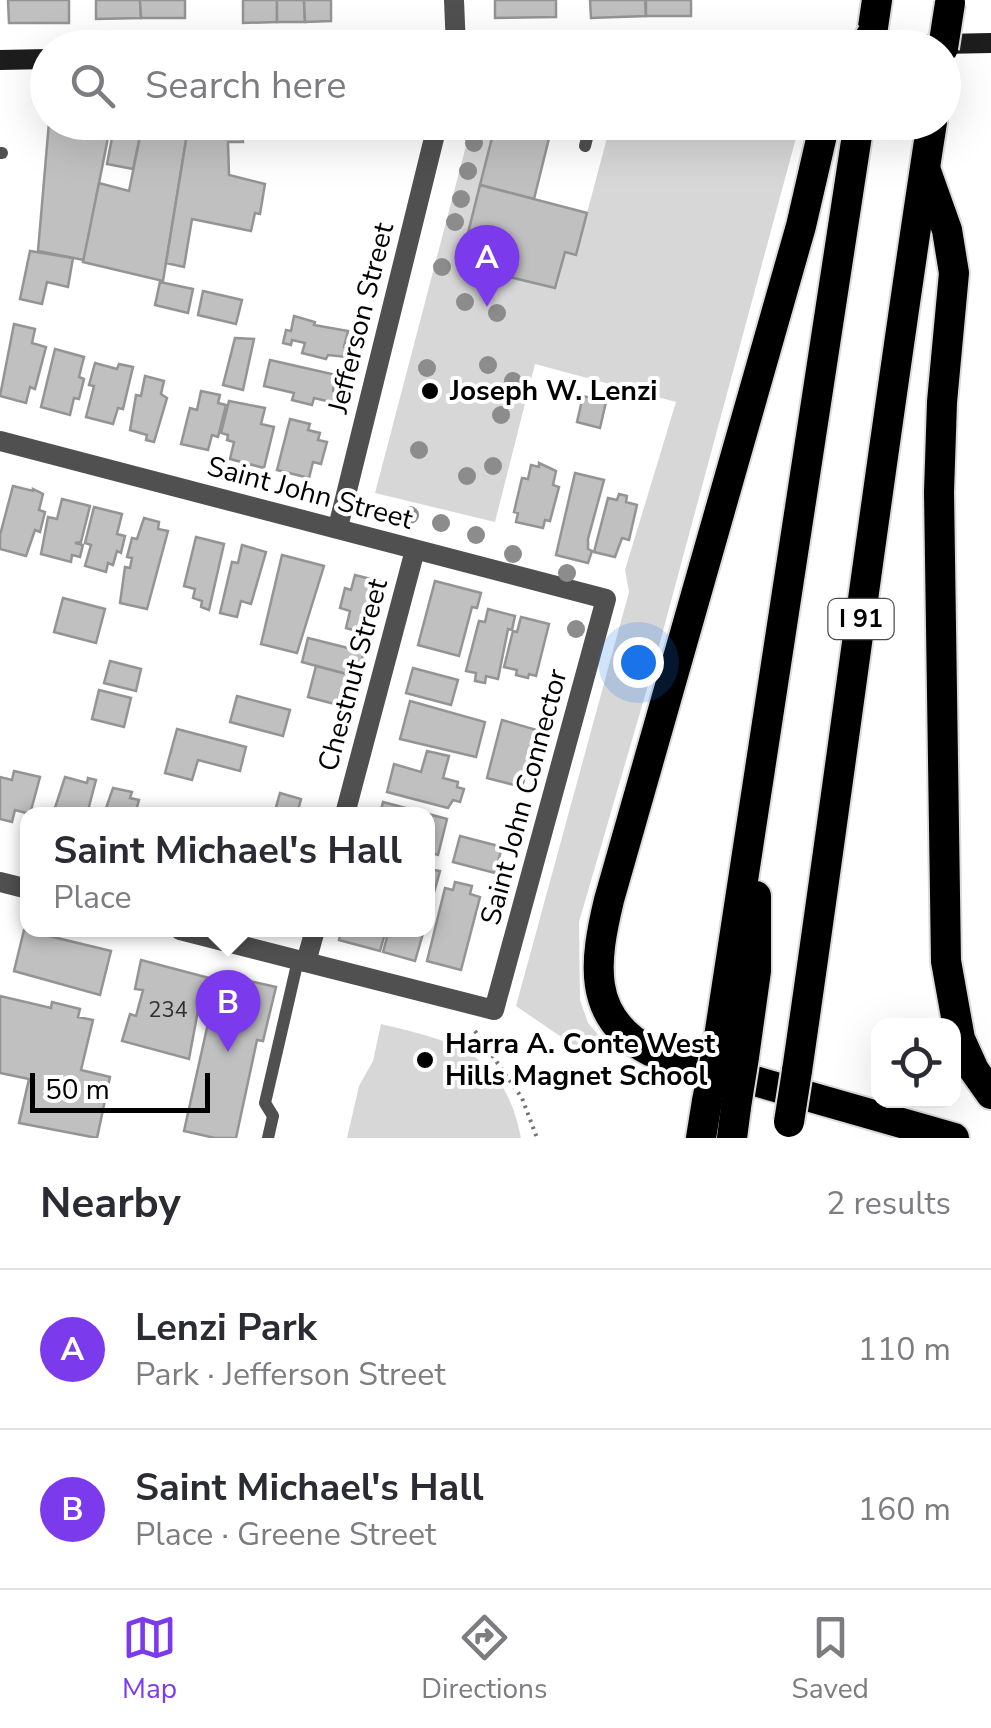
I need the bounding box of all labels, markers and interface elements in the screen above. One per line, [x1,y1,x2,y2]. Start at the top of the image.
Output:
search box [30,30,961,140]
icon: search [65,58,120,113]
text: Search here [145,60,346,111]
street label: Jefferson Street [319,219,403,418]
pin: A [454,224,520,307]
place label: Joseph W. Lenzi [449,372,657,410]
marker: Joseph W. Lenzi [419,380,441,402]
street label: Saint John Street [203,447,417,539]
street label: Chestnut Street [309,574,397,775]
road number: I 91 [828,599,894,639]
your location [613,637,664,688]
street label: Saint John Connector [472,665,576,929]
popup [20,807,435,937]
text: Saint Michael's Hall [53,825,402,876]
text: Place [53,876,131,919]
pin: B [196,970,260,1052]
house number: 234 [148,995,188,1025]
map controls [871,1018,961,1108]
button: locate [871,1018,961,1108]
place label: Harra A. Conte West Hills Magnet School [445,1025,716,1095]
marker: Harra A. Conte West Hills Magnet School [414,1049,436,1071]
scale bar [30,1068,210,1112]
text: 50 m [45,1071,110,1109]
text: Nearby [40,1175,181,1232]
text: 2 results [826,1182,951,1225]
text: Lenzi Park [135,1302,317,1353]
text: A [61,1328,84,1371]
text: 110 m [858,1328,951,1371]
text: Park · Jefferson Street [135,1353,446,1396]
text: Saint Michael's Hall [135,1462,484,1513]
text: B [61,1488,84,1531]
text: 160 m [858,1488,951,1531]
text: Place · Greene Street [135,1513,436,1556]
tab: Map [122,1610,177,1708]
tab: Directions [421,1610,547,1708]
tab: Saved [792,1610,869,1708]

